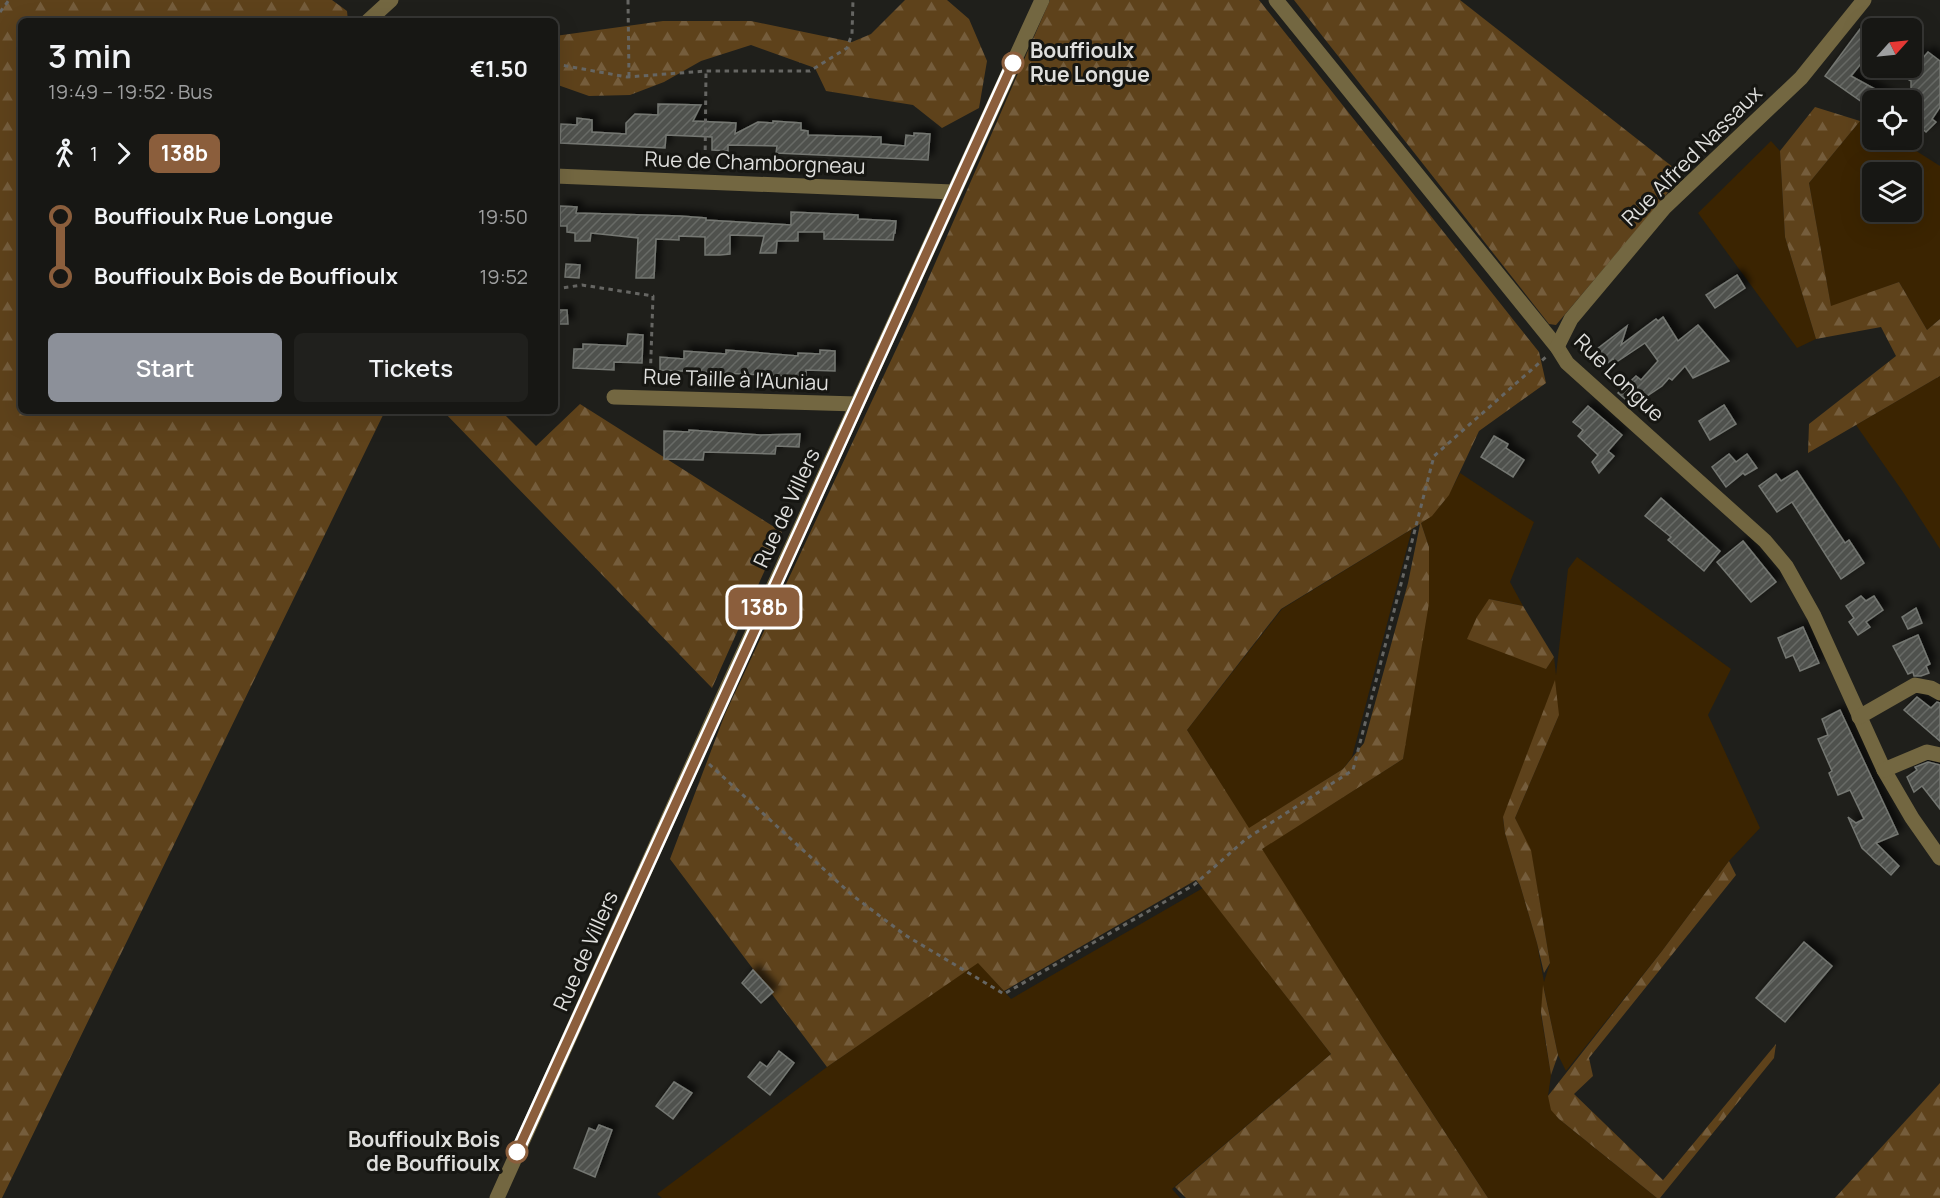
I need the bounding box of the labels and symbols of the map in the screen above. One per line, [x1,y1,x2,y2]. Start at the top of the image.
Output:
north arrow [1862,18,1922,78]
place label: Bouffioulx Rue Longue [1030,36,1150,88]
marker: Bouffioulx Rue Longue [1002,52,1024,74]
street label: Rue Alfred Nassaux [1615,79,1767,231]
street label: Rue de Chamborgneau [644,144,866,180]
street label: Rue Longue [1569,327,1671,427]
street label: Rue Taille à l'Auniau [643,362,829,396]
street label: Rue de Villers [746,443,826,572]
line badge: 138b [722,588,806,626]
street label: Rue de Villers [546,886,624,1015]
place label: Bouffioulx Bois de Bouffioulx [348,1125,500,1177]
marker: Bouffioulx Bois de Bouffioulx [506,1141,528,1163]

